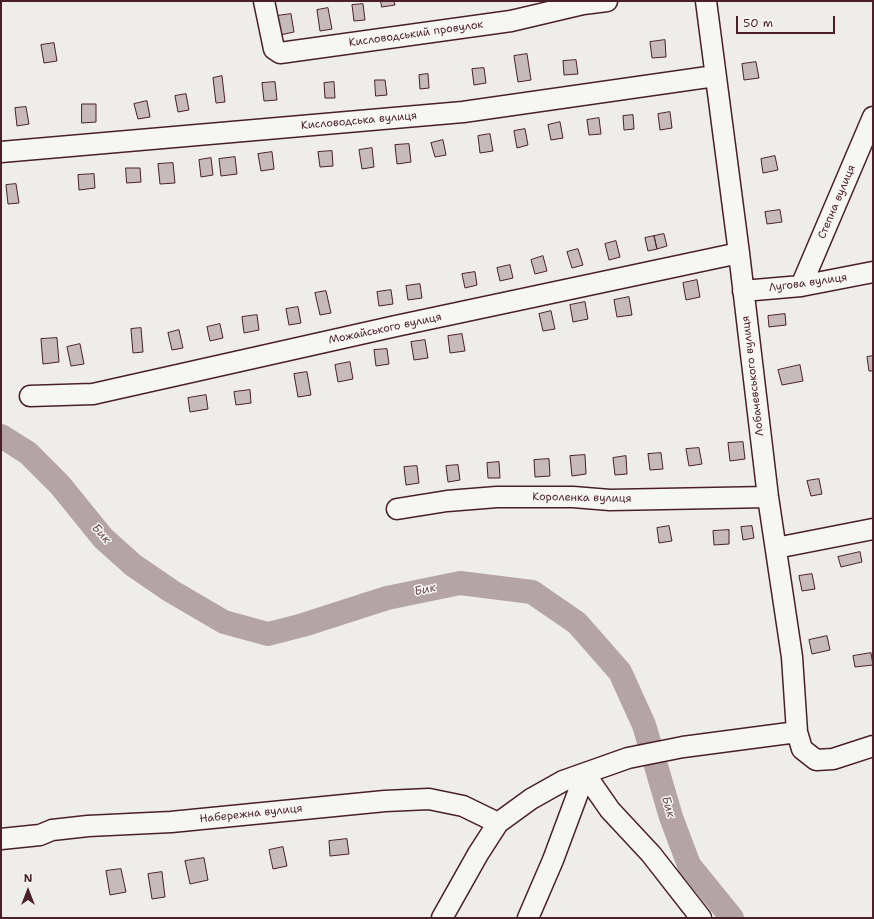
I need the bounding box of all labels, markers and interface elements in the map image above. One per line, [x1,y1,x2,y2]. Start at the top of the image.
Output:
scale bar [738,8,837,34]
text: 50 m [743,15,773,31]
street label: Кисловодський провулок [348,18,484,50]
street label: Кисловодська вулиця [300,109,418,133]
street label: Степна вулиця [815,163,859,241]
street label: Лугова вулиця [768,271,848,295]
street label: Можайського вулиця [327,311,443,347]
street label: Лобачевського вулиця [739,315,767,437]
street label: Короленка вулиця [532,491,632,505]
water label: Бик [88,521,114,547]
water label: Бик [413,581,437,599]
water label: Бик [658,794,678,820]
street label: Набережна вулиця [199,802,303,826]
north arrow [8,871,48,911]
text: N [24,871,32,886]

